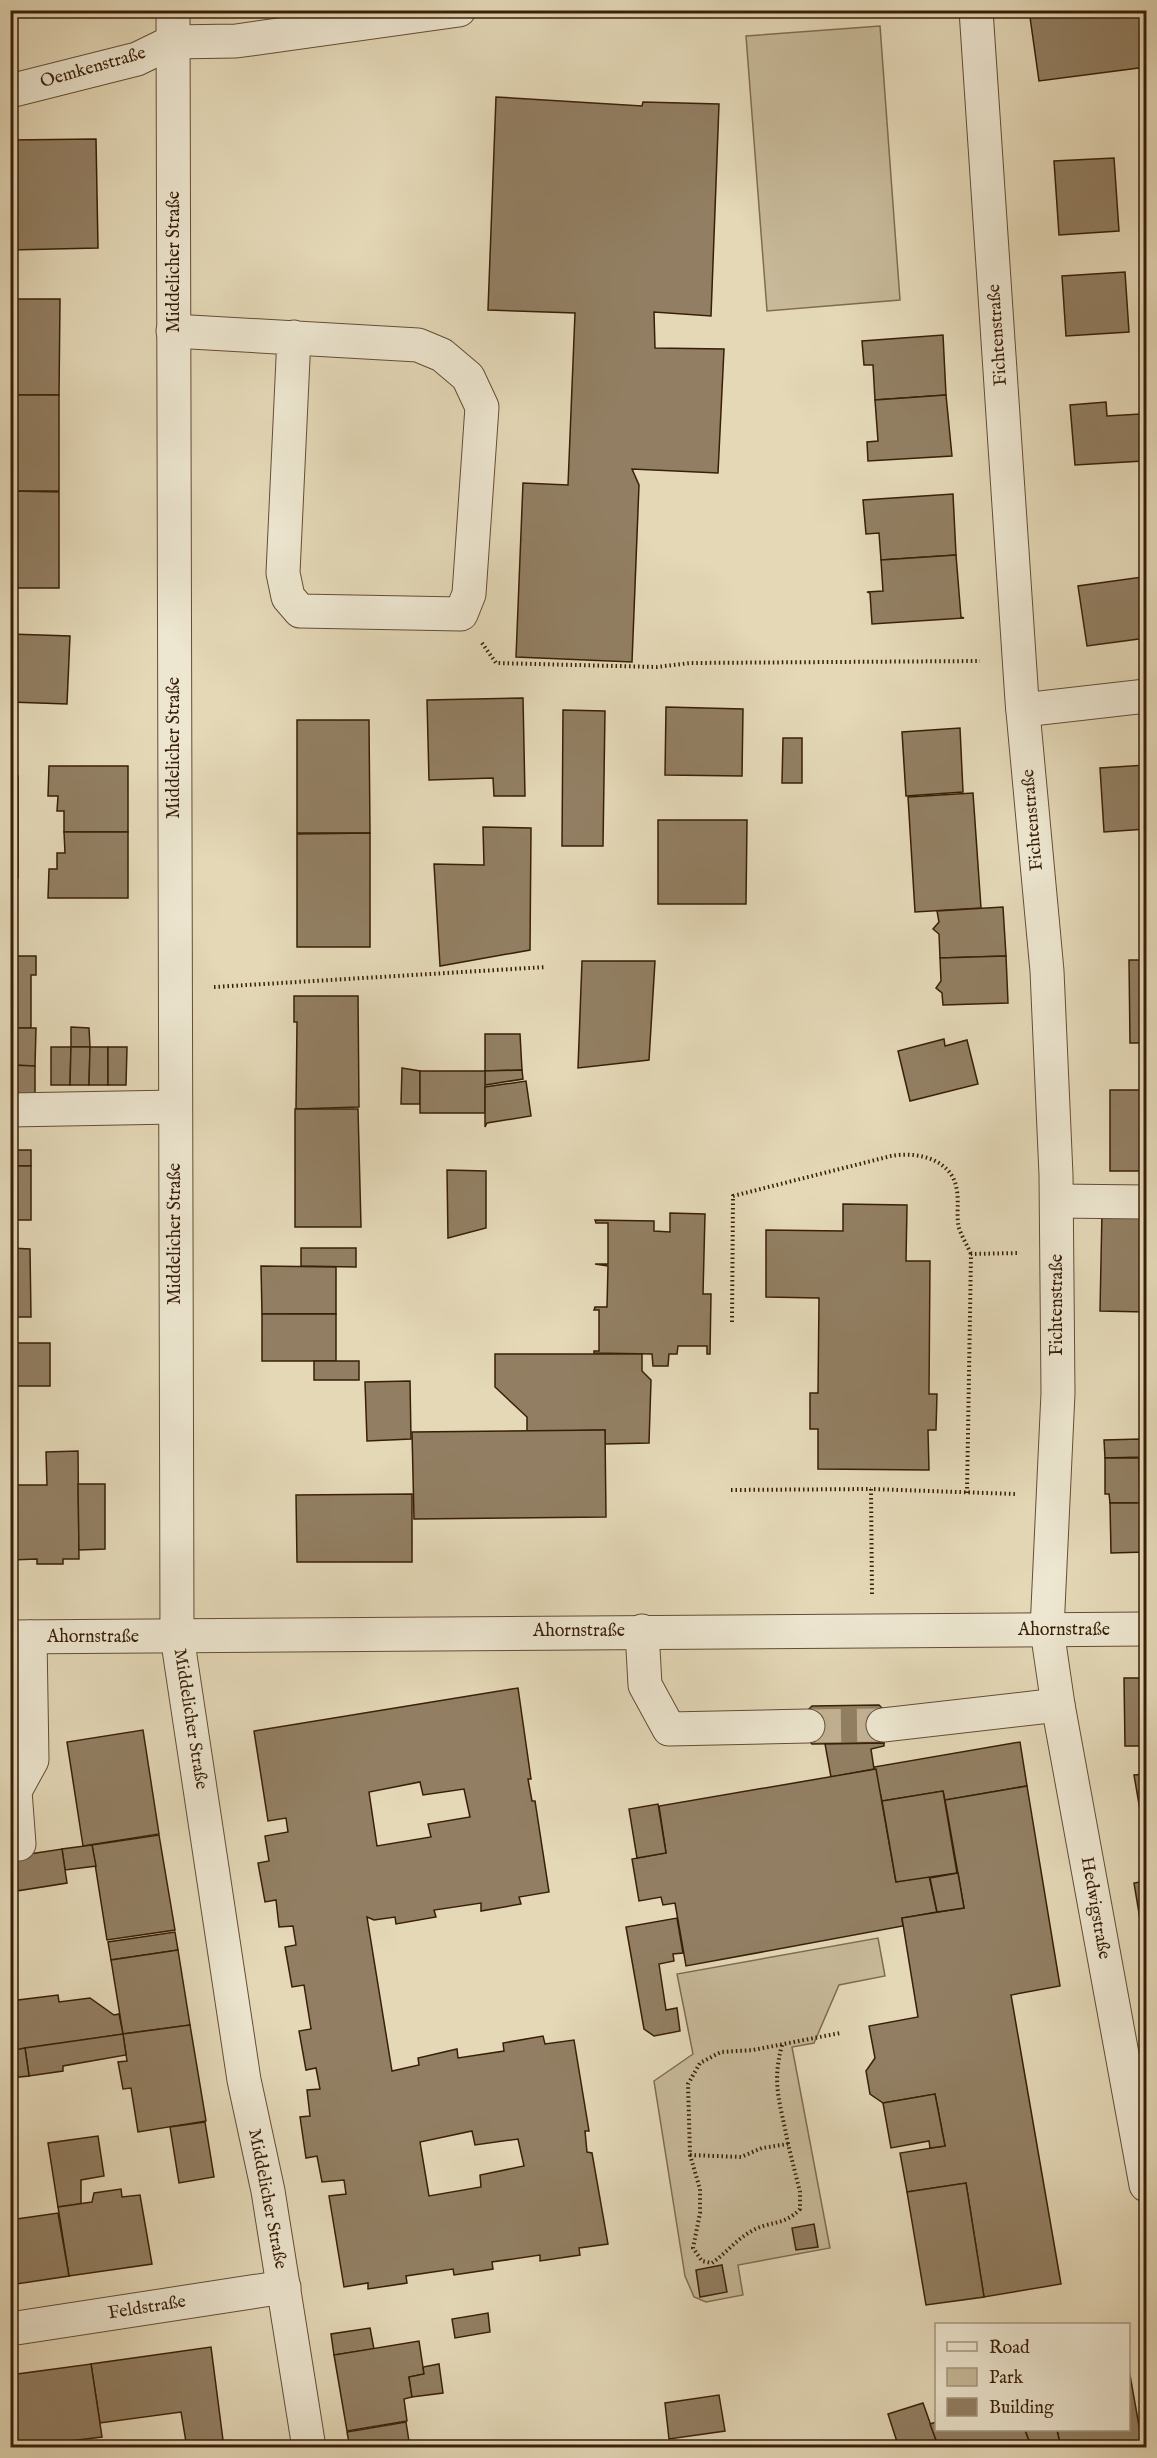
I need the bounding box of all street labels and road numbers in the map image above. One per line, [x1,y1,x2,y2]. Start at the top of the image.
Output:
street label: Oemkenstraße [37,42,149,94]
street label: Middelicher Straße [163,191,186,333]
street label: Fichtenstraße [983,283,1013,387]
street label: Middelicher Straße [163,677,186,819]
street label: Fichtenstraße [1017,768,1049,872]
street label: Middelicher Straße [164,1163,187,1305]
street label: Fichtenstraße [1046,1254,1069,1356]
street label: Ahornstraße [1017,1619,1110,1642]
street label: Ahornstraße [532,1620,625,1643]
street label: Ahornstraße [46,1626,139,1649]
street label: Middelicher Straße [168,1647,212,1791]
street label: Hedwigstraße [1075,1855,1115,1961]
street label: Middelicher Straße [242,2127,292,2271]
street label: Feldstraße [106,2291,188,2325]

